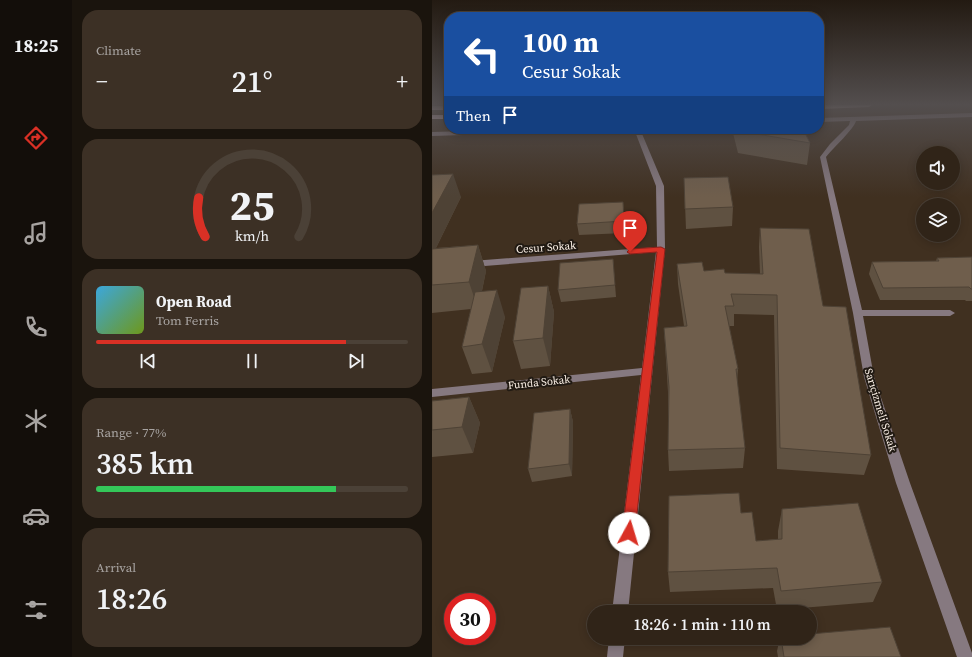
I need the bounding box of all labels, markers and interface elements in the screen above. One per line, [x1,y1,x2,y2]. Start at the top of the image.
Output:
text: 100 m [522,23,599,61]
icon: left [456,28,508,80]
text: 18:25 [14,33,58,58]
text: Climate [96,42,141,59]
text: Cesur Sokak [522,59,620,84]
text: 21° [231,61,273,102]
text: − [96,66,108,96]
text: + [396,66,408,96]
icon: arrive [499,104,521,126]
text: Then [456,105,491,126]
icon: directions [22,124,50,152]
map controls [916,146,960,242]
button: sound [916,146,960,190]
text: 25 [229,177,275,234]
button: layers [916,198,960,242]
pin [613,211,647,252]
icon: arrive [619,217,641,239]
icon: music [22,219,50,247]
text: km/h [235,226,269,246]
street label: Cesur Sokak [516,238,578,257]
text: Open Road [156,291,231,312]
text: Tom Ferris [156,312,219,329]
icon: phone [22,313,50,341]
icon: previous [137,350,159,372]
icon: pause [241,350,263,372]
icon: next [345,350,367,372]
street label: Sarıçizmeli Sokak [861,367,901,455]
street label: Funda Sokak [507,372,572,393]
icon: climate [22,407,50,435]
text: Range · 77% [96,424,167,441]
text: 385 km [96,443,194,484]
icon: car [22,502,50,530]
position arrow [608,512,650,554]
text: Arrival [96,559,136,576]
text: 18:26 [96,578,167,619]
speed limit sign: 30 [444,593,496,645]
icon: filters [22,596,50,624]
text: 18:26 · 1 min · 110 m [634,614,770,635]

